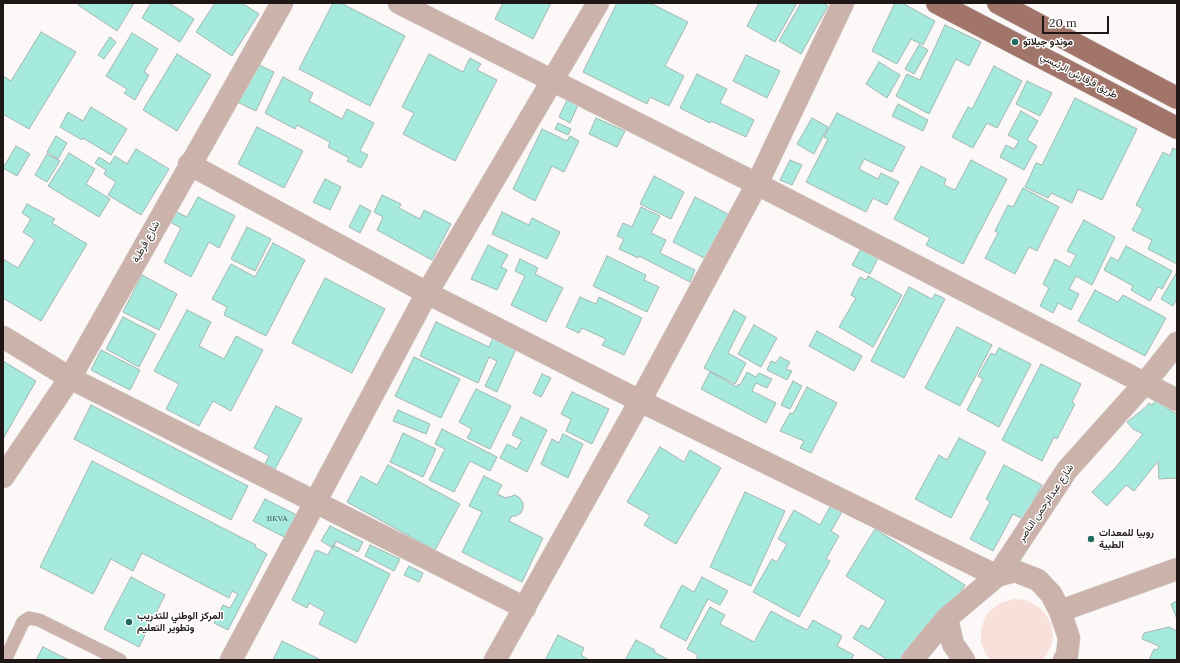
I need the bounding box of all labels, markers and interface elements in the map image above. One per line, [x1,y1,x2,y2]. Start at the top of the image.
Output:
scale bar [1044,8,1111,34]
text: 20 m [1049,15,1077,30]
place label: موندو جيلاتو [1023,36,1073,48]
marker: موندو جيلاتو [1010,37,1020,47]
street label: طريق قرقارش الرئيسي [1038,51,1120,101]
street label: شارع قرطبة [130,219,162,265]
street label: شارع عبدالرحمن الناصر [1016,462,1076,544]
house number: 11KVA [266,514,288,524]
place label: روبيا للمعدات الطبية [1099,527,1154,550]
marker: روبيا للمعدات الطبية [1086,534,1096,544]
place label: المركز الوطني للتدريب وتطوير التعليم [137,610,223,634]
marker: المركز الوطني للتدريب وتطوير التعليم [124,617,134,627]

